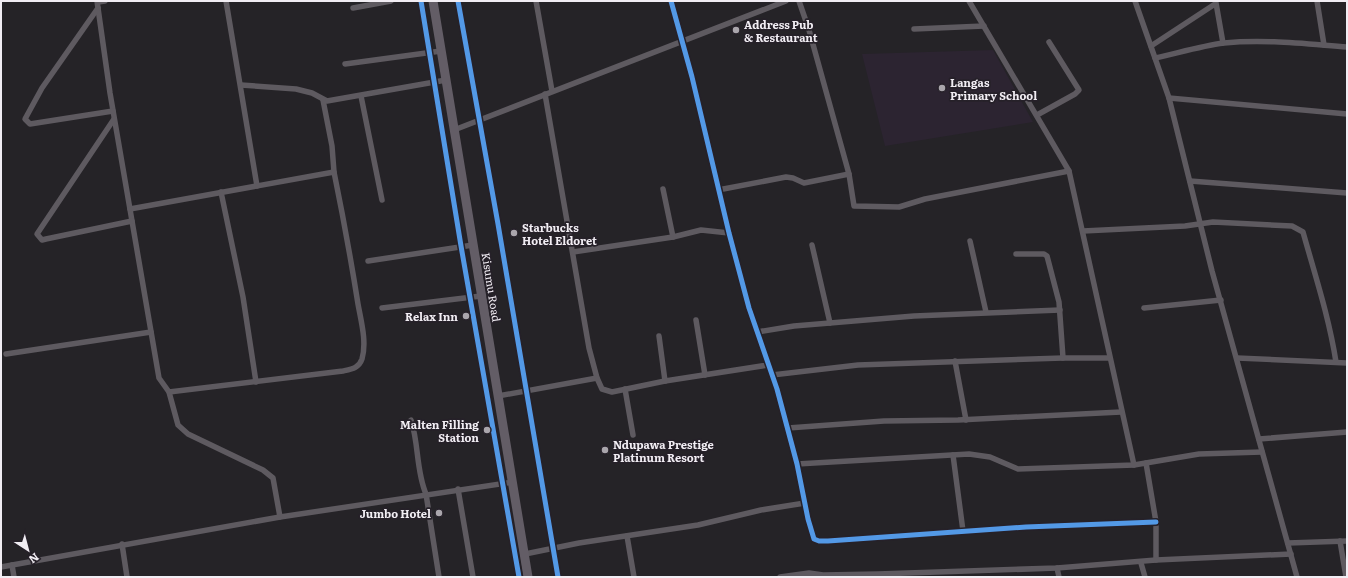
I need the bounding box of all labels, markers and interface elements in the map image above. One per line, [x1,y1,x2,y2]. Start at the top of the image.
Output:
place label: Address Pub & Restaurant [744,16,818,45]
marker: Address Pub & Restaurant [731,25,741,35]
place label: Langas Primary School [950,74,1037,103]
marker: Langas Primary School [937,83,947,93]
place label: Starbucks Hotel Eldoret [522,219,597,248]
marker: Starbucks Hotel Eldoret [509,228,519,238]
street label: Kisumu Road [479,251,505,323]
place label: Relax Inn [405,308,458,324]
marker: Relax Inn [461,311,471,321]
place label: Malten Filling Station [400,416,479,445]
marker: Malten Filling Station [482,425,492,435]
place label: Ndupawa Prestige Platinum Resort [613,436,714,465]
marker: Ndupawa Prestige Platinum Resort [600,445,610,455]
place label: Jumbo Hotel [360,505,431,521]
marker: Jumbo Hotel [434,508,444,518]
north arrow [8,530,48,570]
text: N [26,550,43,568]

